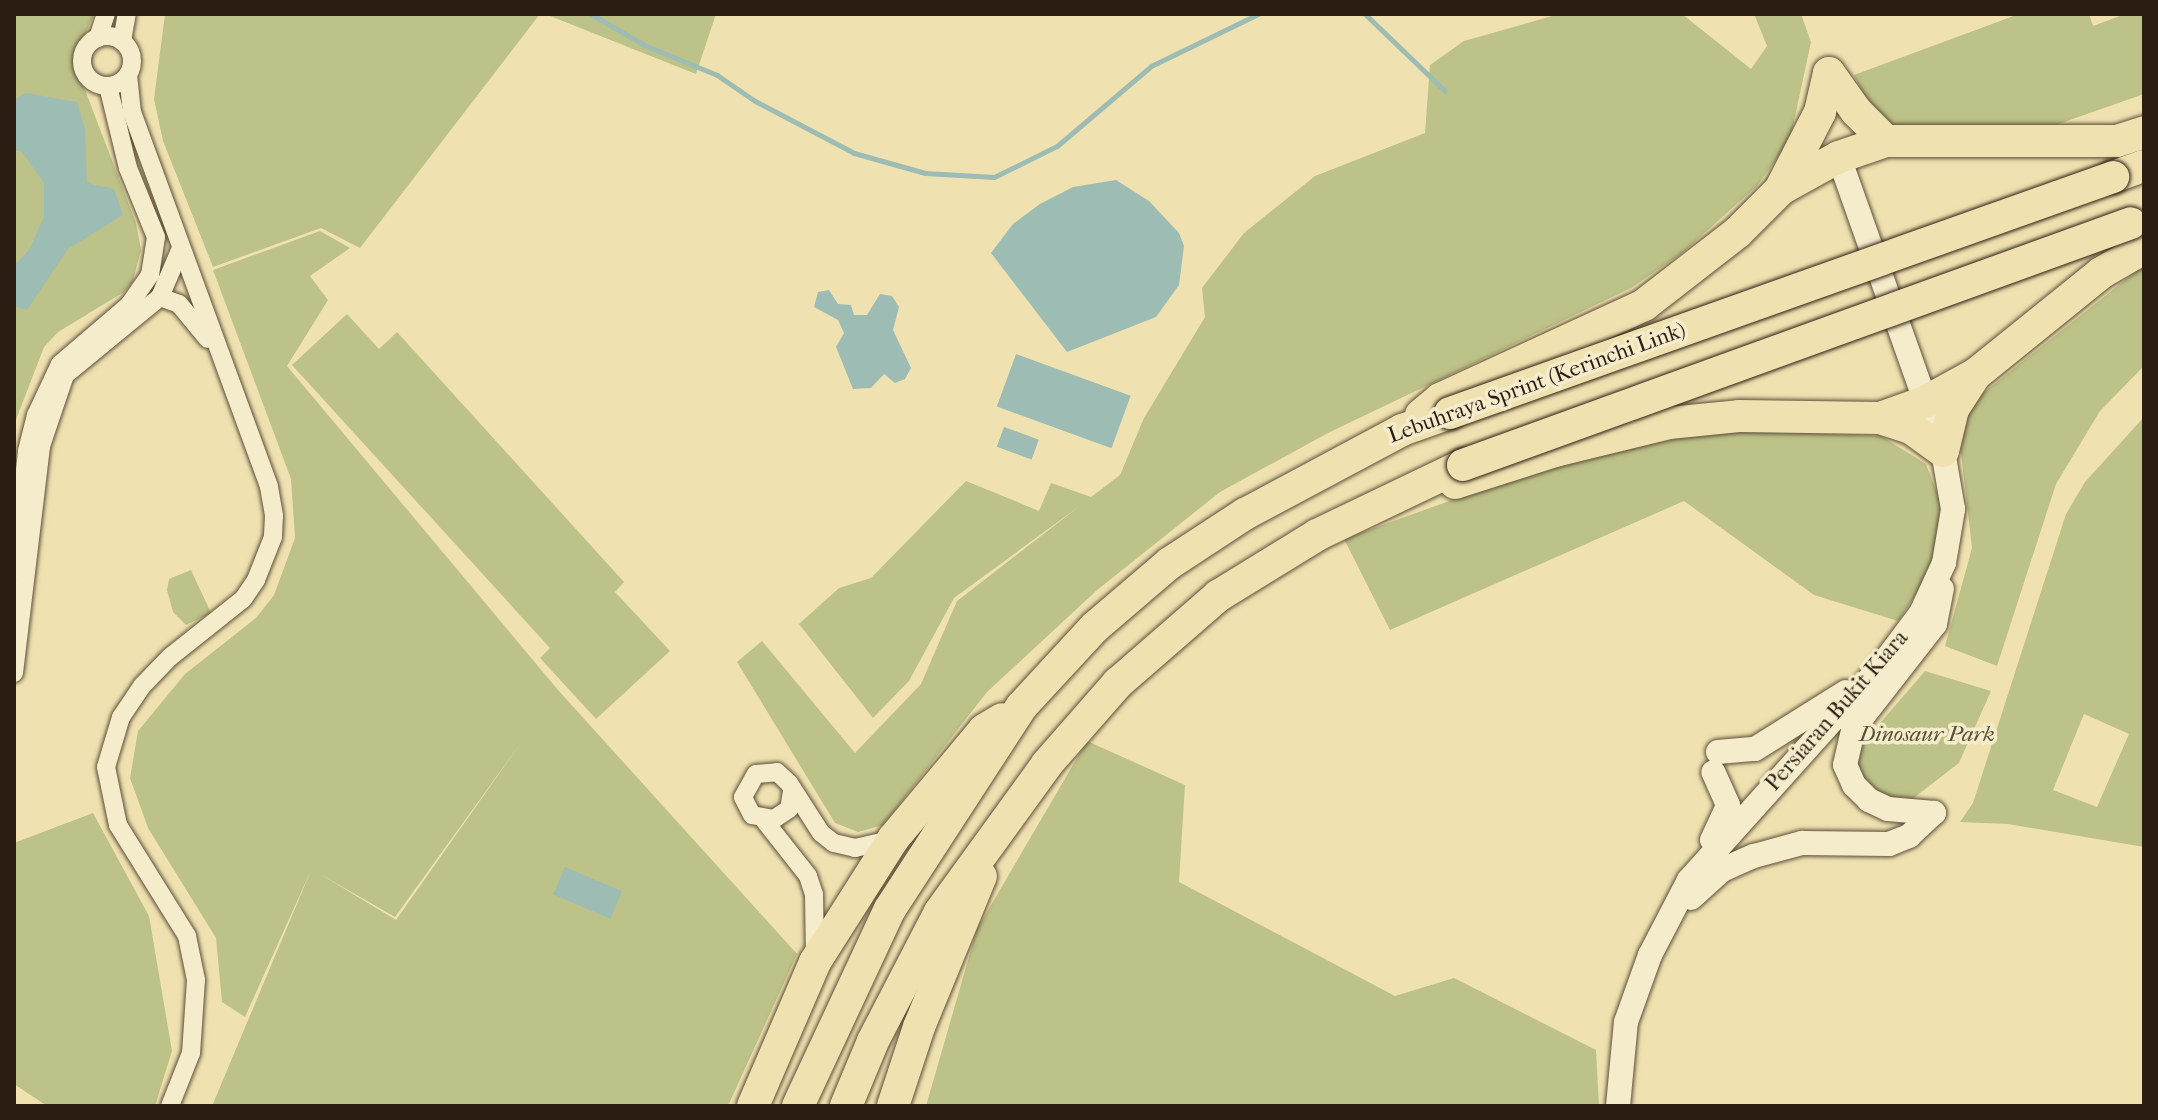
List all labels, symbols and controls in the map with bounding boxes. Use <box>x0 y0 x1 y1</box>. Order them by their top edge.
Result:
street label: Lebuhraya Sprint (Kerinchi Link) <box>1385 317 1689 449</box>
street label: Persiaran Bukit Kiara <box>1760 625 1914 797</box>
park label: Dinosaur Park <box>1859 722 1995 748</box>

